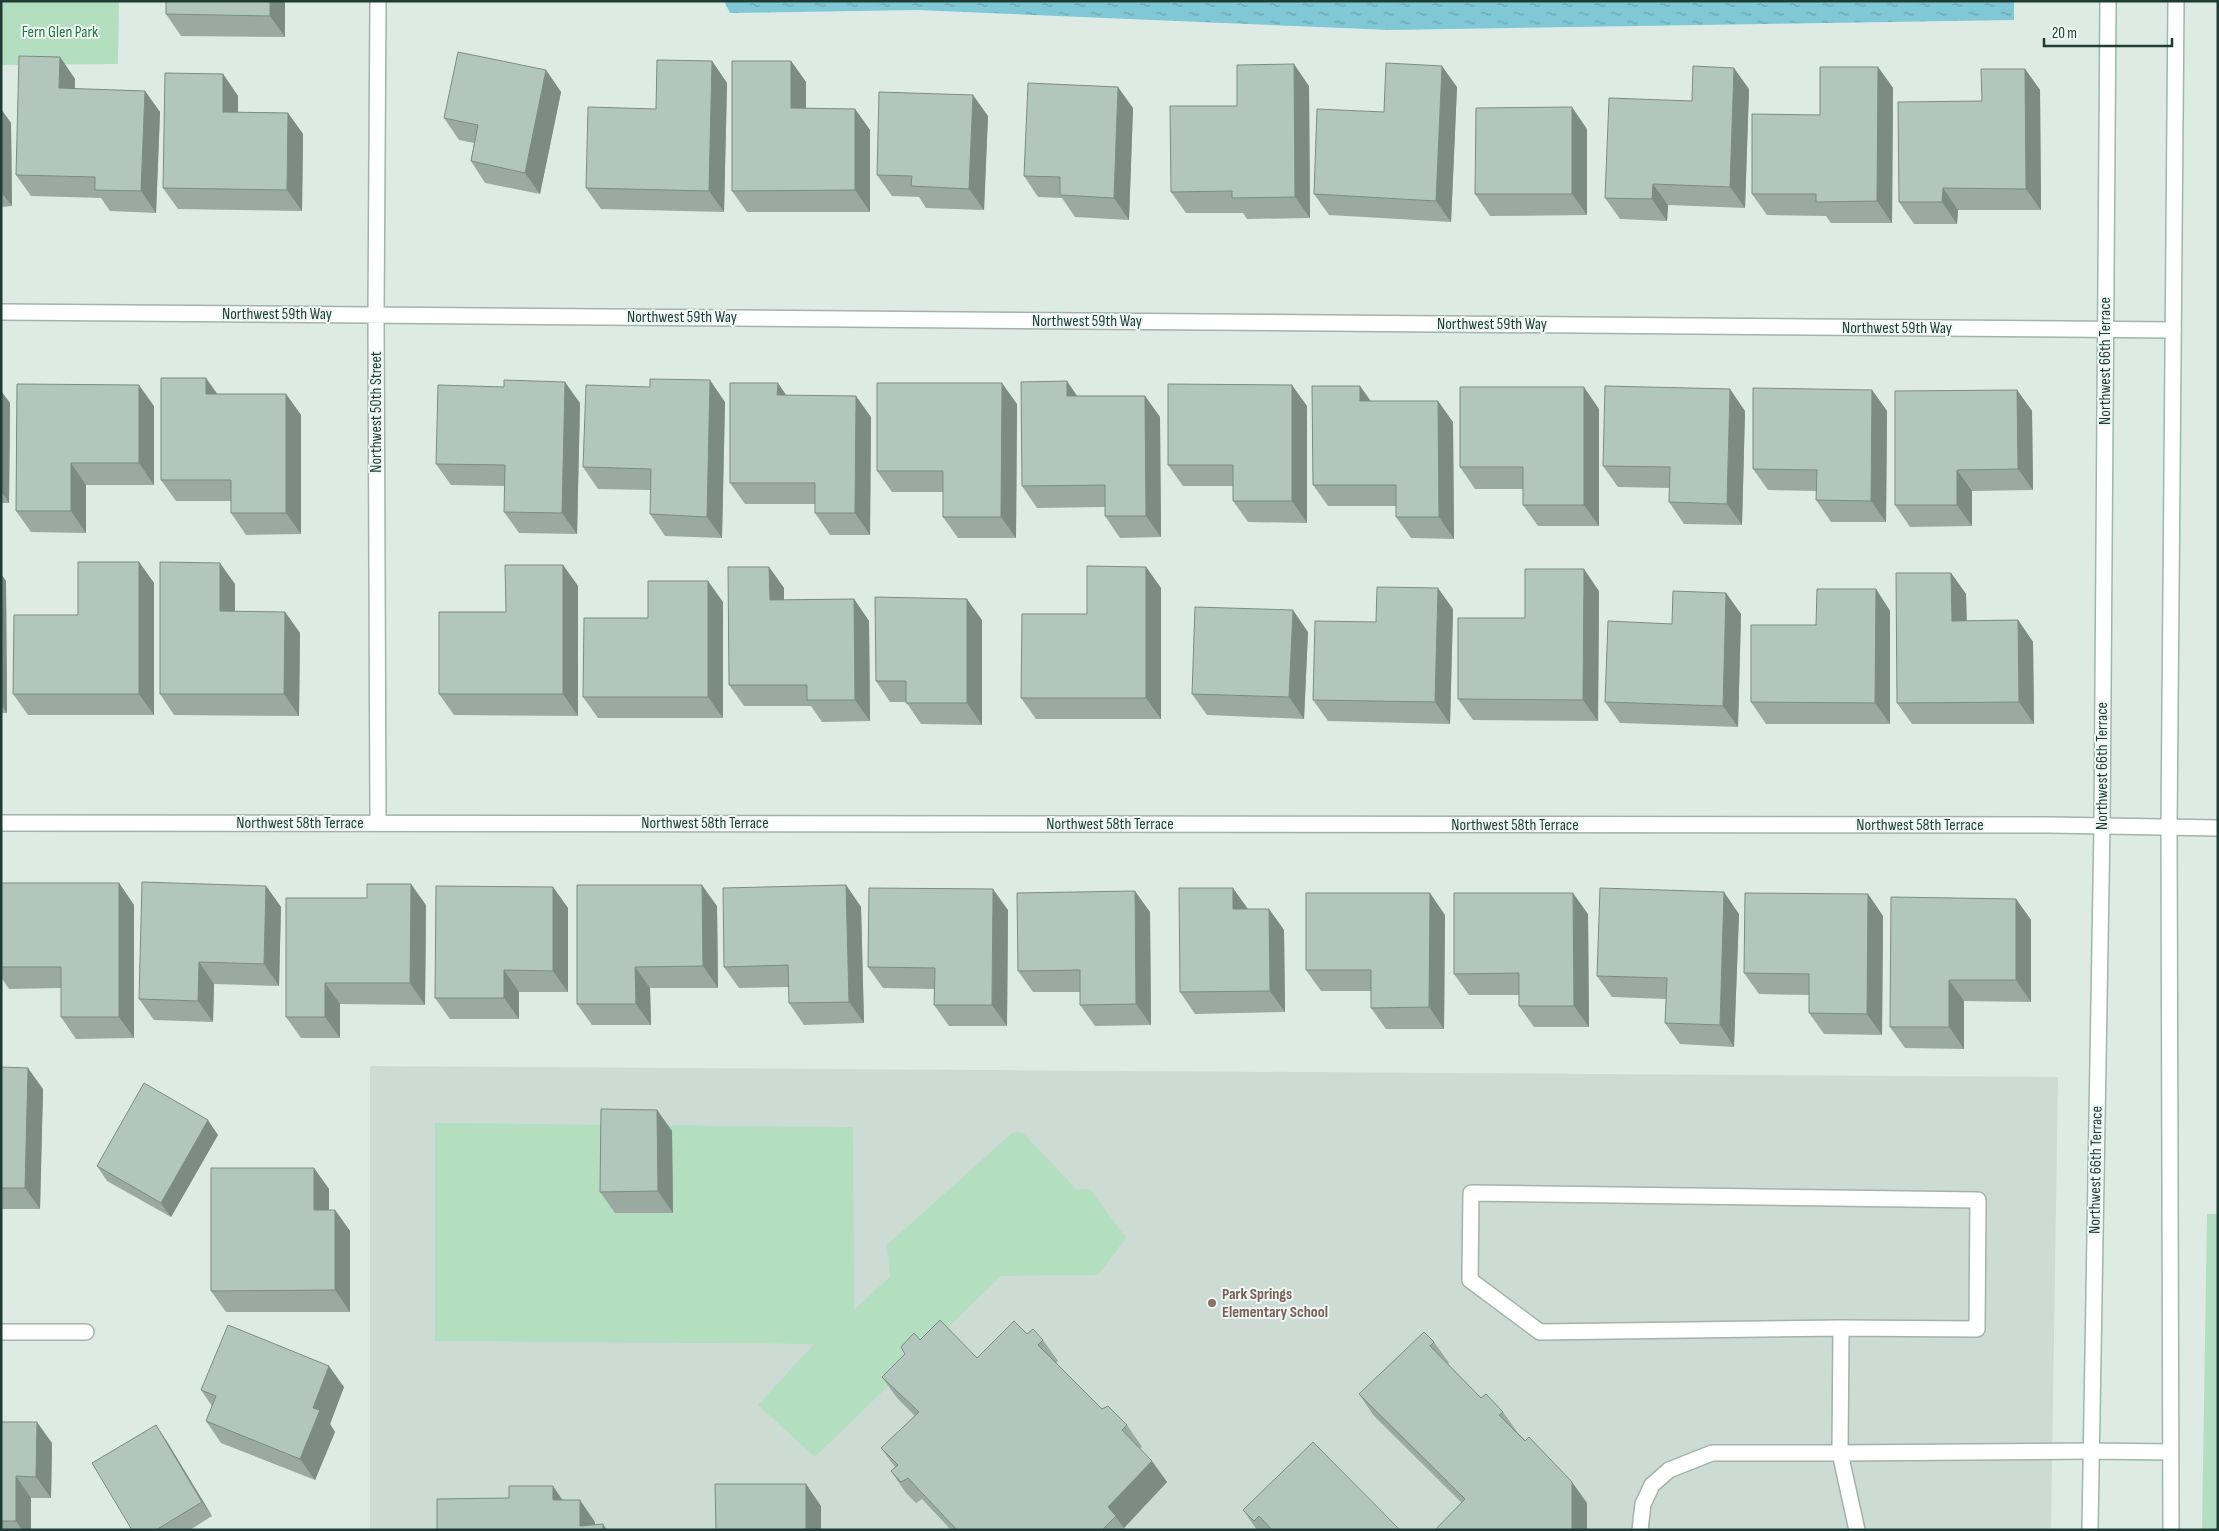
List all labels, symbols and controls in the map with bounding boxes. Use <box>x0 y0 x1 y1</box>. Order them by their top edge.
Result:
scale bar <box>2044 15 2172 47</box>
park label: Fern Glen Park <box>22 23 98 42</box>
text: 20 m <box>2052 24 2077 43</box>
street label: Northwest 66th Terrace <box>2096 297 2115 425</box>
street label: Northwest 59th Way <box>222 305 332 324</box>
street label: Northwest 59th Way <box>627 308 737 327</box>
street label: Northwest 59th Way <box>1032 312 1142 331</box>
street label: Northwest 59th Way <box>1437 315 1547 334</box>
street label: Northwest 59th Way <box>1842 319 1952 338</box>
street label: Northwest 50th Street <box>367 351 386 473</box>
street label: Northwest 66th Terrace <box>2093 702 2112 830</box>
street label: Northwest 58th Terrace <box>236 814 364 833</box>
street label: Northwest 58th Terrace <box>641 814 769 833</box>
street label: Northwest 58th Terrace <box>1046 815 1174 834</box>
street label: Northwest 58th Terrace <box>1451 816 1579 835</box>
street label: Northwest 58th Terrace <box>1856 816 1984 835</box>
street label: Northwest 66th Terrace <box>2085 1106 2107 1234</box>
place label: Park Springs Elementary School <box>1222 1285 1328 1322</box>
marker: Park Springs Elementary School <box>1206 1297 1218 1309</box>

